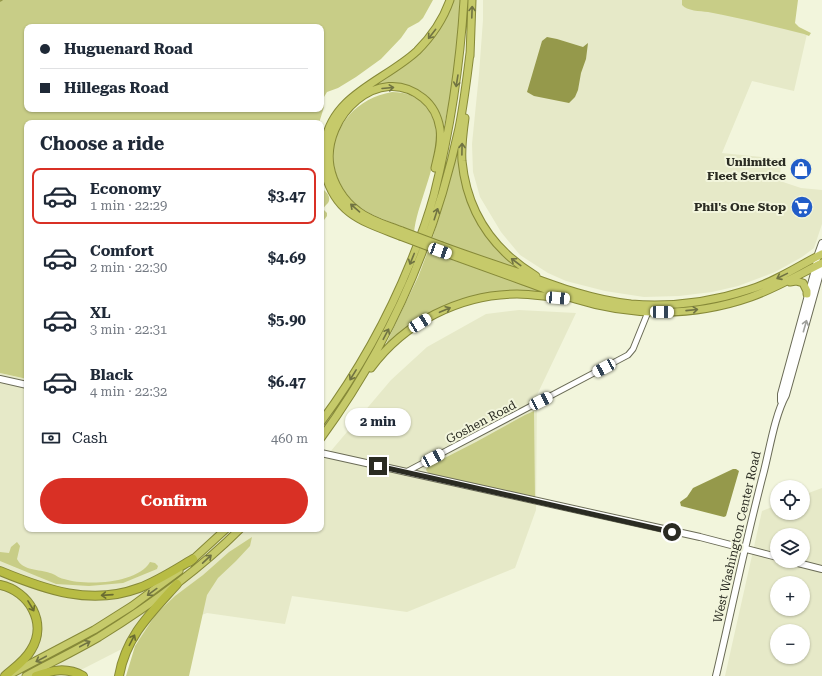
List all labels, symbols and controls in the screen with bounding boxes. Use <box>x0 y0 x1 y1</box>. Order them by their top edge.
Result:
one-way arrow <box>468 6 476 19</box>
one-way arrow <box>428 29 436 40</box>
text: Huguenard Road <box>64 40 193 58</box>
one-way arrow <box>453 74 461 87</box>
text: Hillegas Road <box>64 79 169 97</box>
one-way arrow <box>381 84 394 92</box>
text: Choose a ride <box>40 133 164 154</box>
one-way arrow <box>459 143 466 156</box>
place label: Unlimited Fleet Service <box>707 155 786 183</box>
shop icon: Unlimited Fleet Service <box>788 156 814 182</box>
icon: car <box>42 178 78 214</box>
text: Economy <box>90 180 161 198</box>
text: $3.47 <box>268 187 306 205</box>
supermarket icon: Phil's One Stop <box>789 194 815 220</box>
text: 1 min · 22:29 <box>90 198 167 213</box>
place label: Phil's One Stop <box>694 200 786 214</box>
one-way arrow <box>349 204 360 213</box>
one-way arrow <box>433 208 440 221</box>
icon: car <box>42 240 78 276</box>
car <box>427 241 453 261</box>
text: Comfort <box>90 242 154 260</box>
text: $4.69 <box>268 249 306 267</box>
one-way arrow <box>407 252 415 264</box>
one-way arrow <box>511 257 522 266</box>
text: 2 min · 22:30 <box>90 260 167 275</box>
one-way arrow <box>777 272 789 280</box>
car <box>546 291 570 305</box>
icon: car <box>42 302 78 338</box>
text: XL <box>90 304 111 322</box>
one-way arrow <box>438 306 450 313</box>
car <box>650 306 674 318</box>
one-way arrow <box>685 307 698 314</box>
text: $5.90 <box>268 311 306 329</box>
car <box>407 312 433 334</box>
one-way arrow <box>802 320 809 333</box>
text: 3 min · 22:31 <box>90 322 167 337</box>
one-way arrow <box>382 328 390 340</box>
car <box>591 357 617 379</box>
icon: car <box>42 364 78 400</box>
text: Black <box>90 366 133 384</box>
one-way arrow <box>349 369 357 381</box>
text: $6.47 <box>268 373 306 391</box>
text: 4 min · 22:32 <box>90 384 167 399</box>
car <box>528 390 554 412</box>
street label: Goshen Road <box>444 398 519 446</box>
callout: 2 min <box>345 408 411 436</box>
text: 2 min <box>360 414 396 429</box>
icon: cash <box>40 427 62 449</box>
text: Cash <box>72 429 108 447</box>
text: 460 m <box>271 431 308 446</box>
car <box>420 447 446 469</box>
street label: West Washington Center Road <box>710 450 764 624</box>
route end <box>369 457 387 475</box>
button: Confirm <box>40 478 308 524</box>
map controls <box>770 480 810 664</box>
button: locate <box>770 480 810 520</box>
route start <box>663 523 681 541</box>
button: layers <box>770 528 810 568</box>
one-way arrow <box>201 555 211 564</box>
button: + <box>770 576 810 616</box>
one-way arrow <box>146 588 157 596</box>
one-way arrow <box>100 592 113 599</box>
one-way arrow <box>27 600 35 612</box>
button: − <box>770 624 810 664</box>
one-way arrow <box>129 634 136 646</box>
one-way arrow <box>79 640 91 647</box>
one-way arrow <box>35 656 47 664</box>

